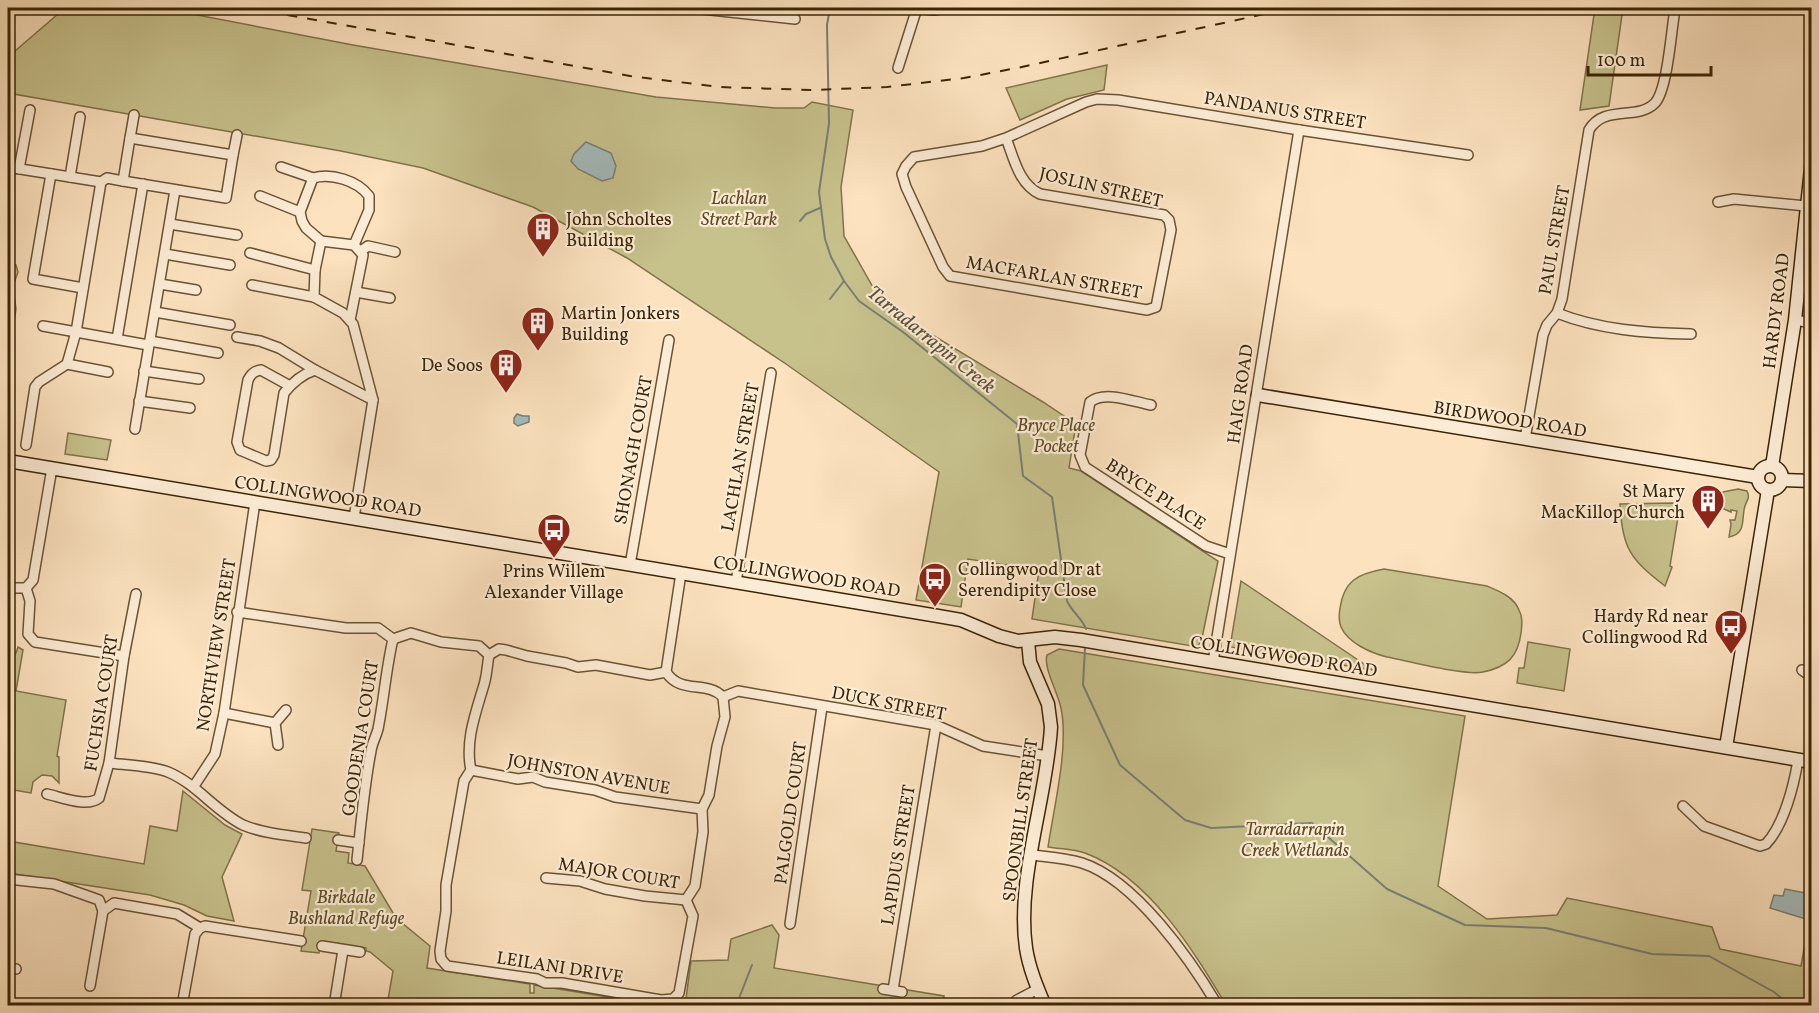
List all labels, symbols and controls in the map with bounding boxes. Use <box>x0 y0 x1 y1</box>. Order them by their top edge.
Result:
scale bar <box>1588 39 1711 77</box>
text: 100 m <box>1597 49 1646 74</box>
street label: PANDANUS STREET <box>1202 86 1368 137</box>
street label: JOSLIN STREET <box>1037 162 1165 215</box>
street label: PAUL STREET <box>1534 183 1577 297</box>
park label: Lachlan Street Park <box>701 187 777 233</box>
place label: John Scholtes Building <box>566 208 672 254</box>
building icon: John Scholtes Building <box>525 211 561 258</box>
street label: MACFARLAN STREET <box>964 251 1144 306</box>
street label: HARDY ROAD <box>1758 252 1797 371</box>
water label: Tarradarrapin Creek <box>861 280 1001 401</box>
place label: Martin Jonkers Building <box>561 302 680 348</box>
building icon: Martin Jonkers Building <box>520 305 556 352</box>
street label: HAIG ROAD <box>1222 343 1261 446</box>
building icon: De Soos <box>488 347 524 394</box>
place label: De Soos <box>421 354 483 379</box>
street label: SHONAGH COURT <box>609 374 660 527</box>
street label: LACHLAN STREET <box>716 380 767 534</box>
street label: BIRDWOOD ROAD <box>1431 396 1588 445</box>
park label: Bryce Place Pocket <box>1017 414 1096 460</box>
street label: BRYCE PLACE <box>1100 454 1210 537</box>
street label: COLLINGWOOD ROAD <box>233 470 423 525</box>
place label: St Mary MacKillop Church <box>1541 480 1685 526</box>
building icon: St Mary MacKillop Church <box>1690 483 1726 530</box>
bus stop icon: Prins Willem Alexander Village <box>536 512 572 559</box>
street label: COLLINGWOOD ROAD <box>712 550 902 605</box>
street label: NORTHVIEW STREET <box>191 557 244 733</box>
place label: Collingwood Dr at Serendipity Close <box>958 558 1101 604</box>
place label: Prins Willem Alexander Village <box>484 560 624 606</box>
bus stop icon: Collingwood Dr at Serendipity Close <box>917 561 953 608</box>
place label: Hardy Rd near Collingwood Rd <box>1582 605 1708 651</box>
bus stop icon: Hardy Rd near Collingwood Rd <box>1713 608 1749 655</box>
street label: COLLINGWOOD ROAD <box>1189 630 1379 685</box>
street label: FUCHSIA COURT <box>79 632 126 774</box>
street label: GOODENIA COURT <box>337 658 386 818</box>
street label: DUCK STREET <box>829 681 949 728</box>
street label: SPOONBILL STREET <box>998 736 1045 904</box>
street label: PALGOLD COURT <box>769 740 814 886</box>
street label: JOHNSTON AVENUE <box>505 749 672 802</box>
street label: LAPIDUS STREET <box>876 783 923 927</box>
park label: Tarradarrapin Creek Wetlands <box>1241 818 1350 864</box>
street label: MAJOR COURT <box>556 853 682 896</box>
park label: Birkdale Bushland Refuge <box>288 886 405 932</box>
street label: LEILANI DRIVE <box>494 946 625 991</box>

